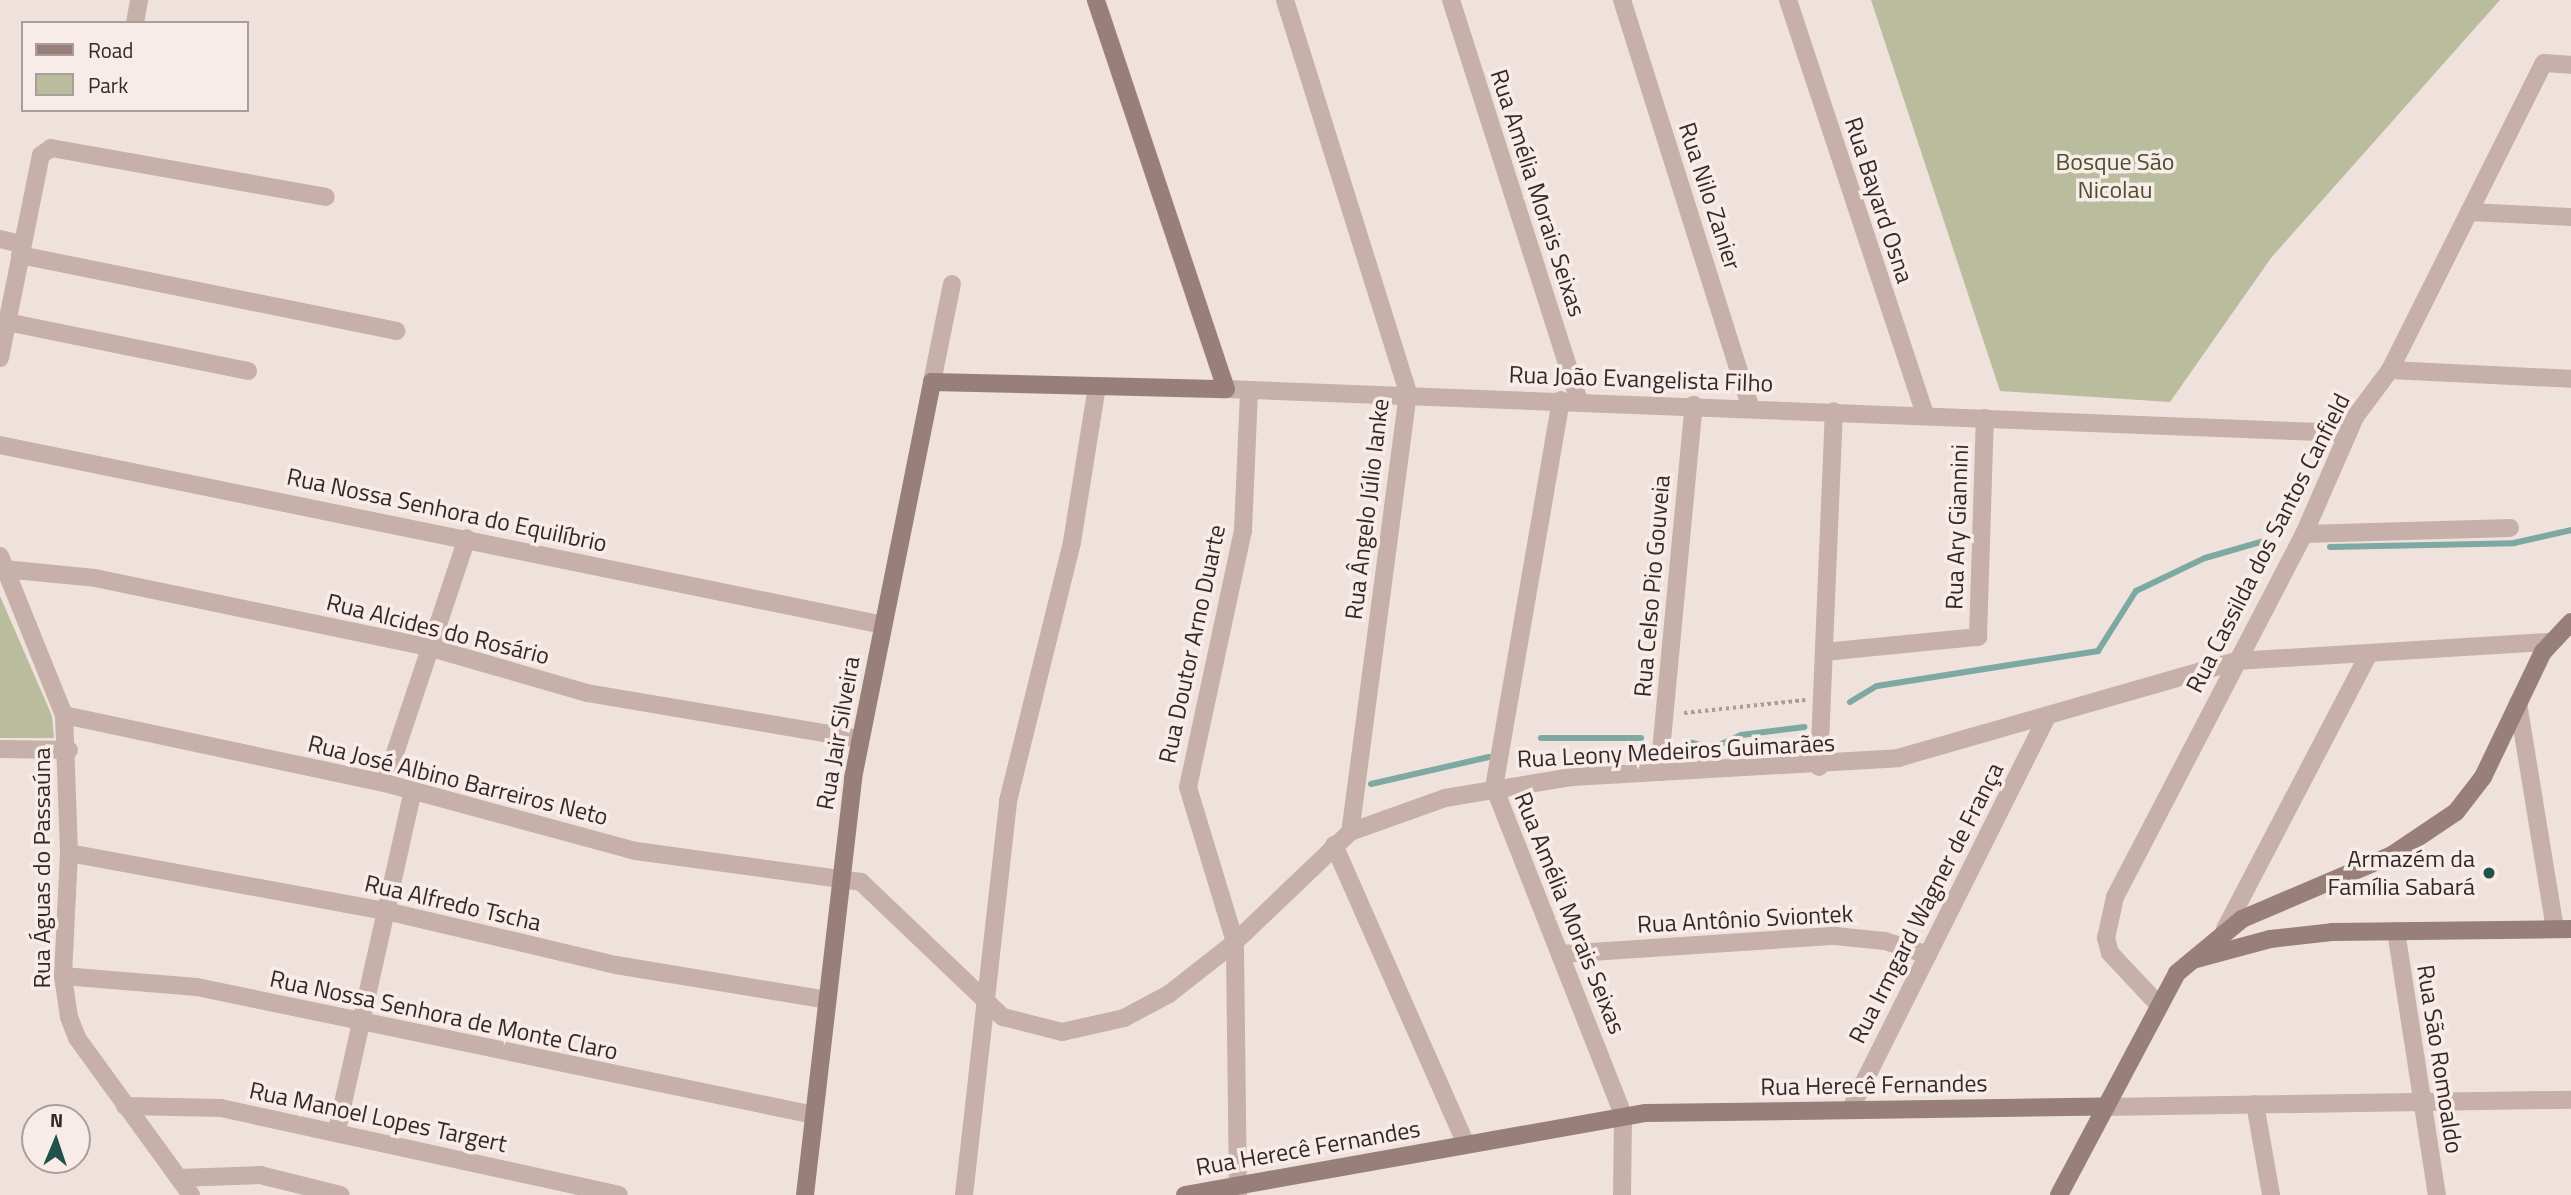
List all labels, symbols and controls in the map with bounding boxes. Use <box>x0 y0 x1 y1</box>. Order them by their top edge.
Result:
legend <box>21 21 248 112</box>
text: Road <box>88 34 133 66</box>
street label: Rua Amélia Morais Seixas <box>1484 66 1592 320</box>
text: Park <box>88 69 128 101</box>
street label: Rua Bayard Osna <box>1839 113 1919 287</box>
street label: Rua Nilo Zanier <box>1673 119 1747 273</box>
park label: Bosque São Nicolau <box>2055 148 2175 204</box>
street label: Rua João Evangelista Filho <box>1508 360 1774 398</box>
street label: Rua Cassilda dos Santos Canfield <box>2180 389 2356 697</box>
street label: Rua Ângelo Júlio Ianke <box>1339 397 1395 621</box>
street label: Rua Ary Giannini <box>1940 444 1974 610</box>
street label: Rua Nossa Senhora do Equilíbrio <box>284 462 610 558</box>
street label: Rua Celso Pio Gouveia <box>1628 474 1676 698</box>
street label: Rua Doutor Arno Duarte <box>1153 522 1231 766</box>
street label: Rua Alcides do Rosário <box>323 587 553 671</box>
street label: Rua Jair Silveira <box>810 654 866 812</box>
street label: Rua Leony Medeiros Guimarães <box>1516 728 1836 774</box>
street label: Rua José Albino Barreiros Neto <box>305 729 611 831</box>
street label: Rua Águas do Passaúna <box>28 747 56 989</box>
street label: Rua Irmgard Wagner de França <box>1843 758 2009 1048</box>
street label: Rua Amélia Morais Seixas <box>1508 788 1632 1038</box>
place label: Armazém da Família Sabará <box>2328 845 2475 901</box>
marker: Armazém da Família Sabará <box>2481 865 2497 881</box>
street label: Rua Alfredo Tscha <box>362 869 544 937</box>
street label: Rua Antônio Sviontek <box>1636 899 1854 939</box>
street label: Rua São Romoaldo <box>2411 963 2469 1155</box>
street label: Rua Nossa Senhora de Monte Claro <box>267 964 621 1066</box>
street label: Rua Herecê Fernandes <box>1760 1069 1988 1101</box>
street label: Rua Manoel Lopes Targert <box>247 1076 509 1158</box>
north arrow <box>21 1104 91 1174</box>
text: N <box>50 1105 64 1134</box>
street label: Rua Herecê Fernandes <box>1194 1114 1422 1182</box>

